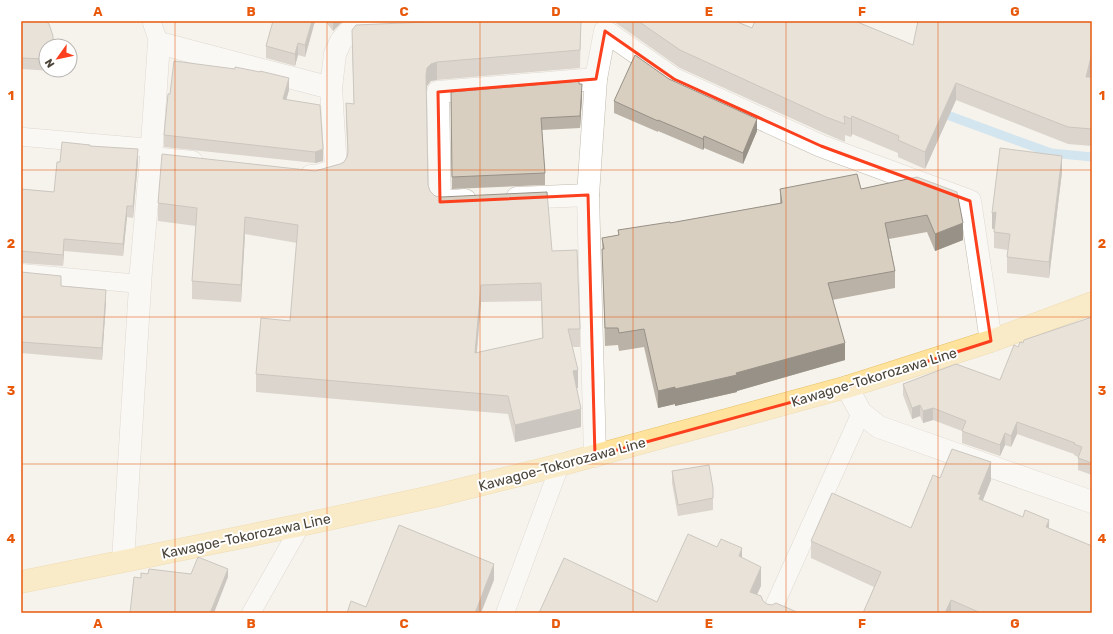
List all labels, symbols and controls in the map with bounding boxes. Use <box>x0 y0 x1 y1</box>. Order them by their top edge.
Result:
text: A <box>93 4 103 19</box>
text: B <box>246 4 256 19</box>
text: C <box>399 4 409 19</box>
text: D <box>551 4 561 19</box>
text: E <box>705 4 713 19</box>
text: F <box>858 4 866 19</box>
text: G <box>1010 4 1020 19</box>
north arrow <box>38 38 78 78</box>
text: N <box>42 56 58 70</box>
text: 1 <box>8 88 14 103</box>
text: 1 <box>1099 88 1105 103</box>
text: 2 <box>7 236 15 251</box>
text: 2 <box>1098 236 1106 251</box>
street label: Kawagoe-Tokorozawa Line <box>789 344 959 411</box>
text: 3 <box>7 383 16 398</box>
text: 3 <box>1098 383 1107 398</box>
street label: Kawagoe-Tokorozawa Line <box>477 434 648 495</box>
street label: Kawagoe-Tokorozawa Line <box>160 510 332 563</box>
text: 4 <box>7 531 16 546</box>
text: 4 <box>1098 531 1107 546</box>
text: A <box>93 616 103 631</box>
text: B <box>246 616 256 631</box>
text: C <box>399 616 409 631</box>
text: D <box>551 616 561 631</box>
text: E <box>705 616 713 631</box>
text: F <box>858 616 866 631</box>
text: G <box>1010 616 1020 631</box>

